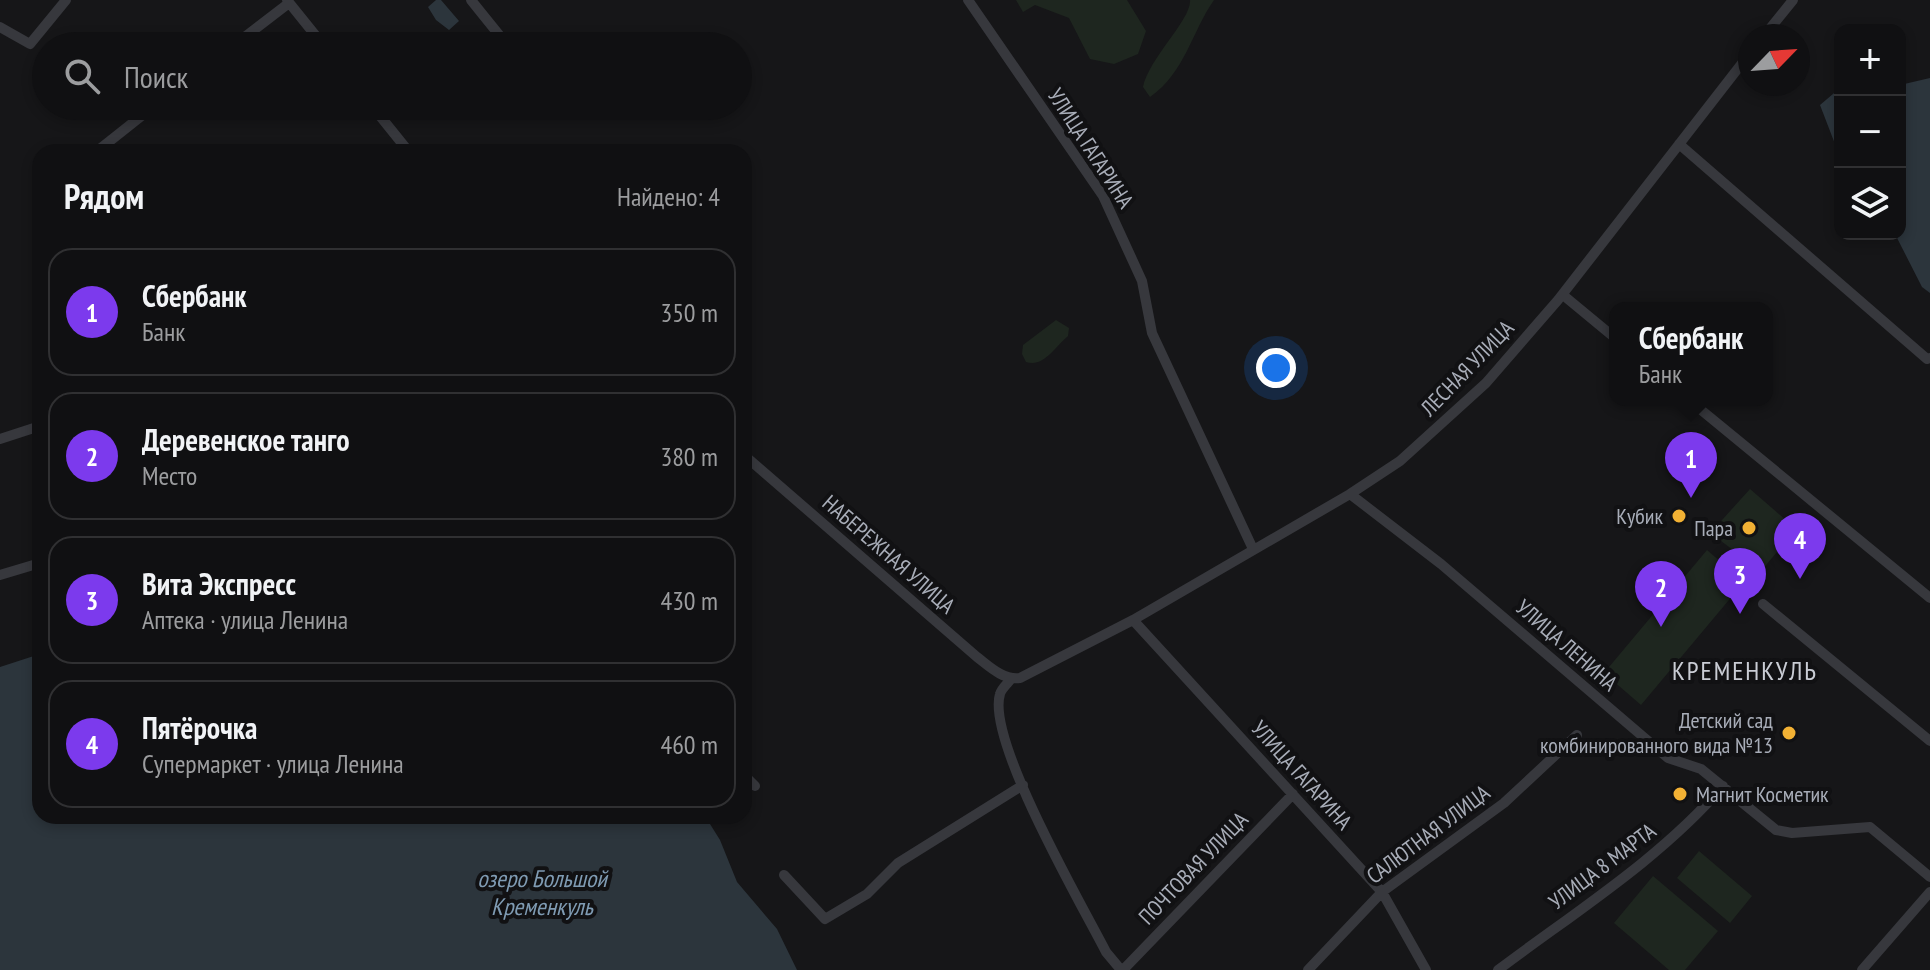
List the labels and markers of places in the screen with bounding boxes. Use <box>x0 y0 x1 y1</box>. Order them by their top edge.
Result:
pin: 1 <box>1665 432 1717 498</box>
place label: Кубик <box>1616 502 1663 530</box>
marker: Кубик <box>1670 507 1688 525</box>
pin: 4 <box>1774 513 1826 579</box>
place label: Пара <box>1694 514 1733 542</box>
marker: Пара <box>1740 519 1758 537</box>
pin: 3 <box>1714 548 1766 614</box>
pin: 2 <box>1635 561 1687 627</box>
place label: Детский сад комбинированного вида №13 <box>1540 706 1773 759</box>
marker: Детский сад комбинированного вида №13 <box>1780 724 1798 742</box>
place label: Магнит Косметик <box>1696 780 1829 808</box>
marker: Магнит Косметик <box>1671 785 1689 803</box>

